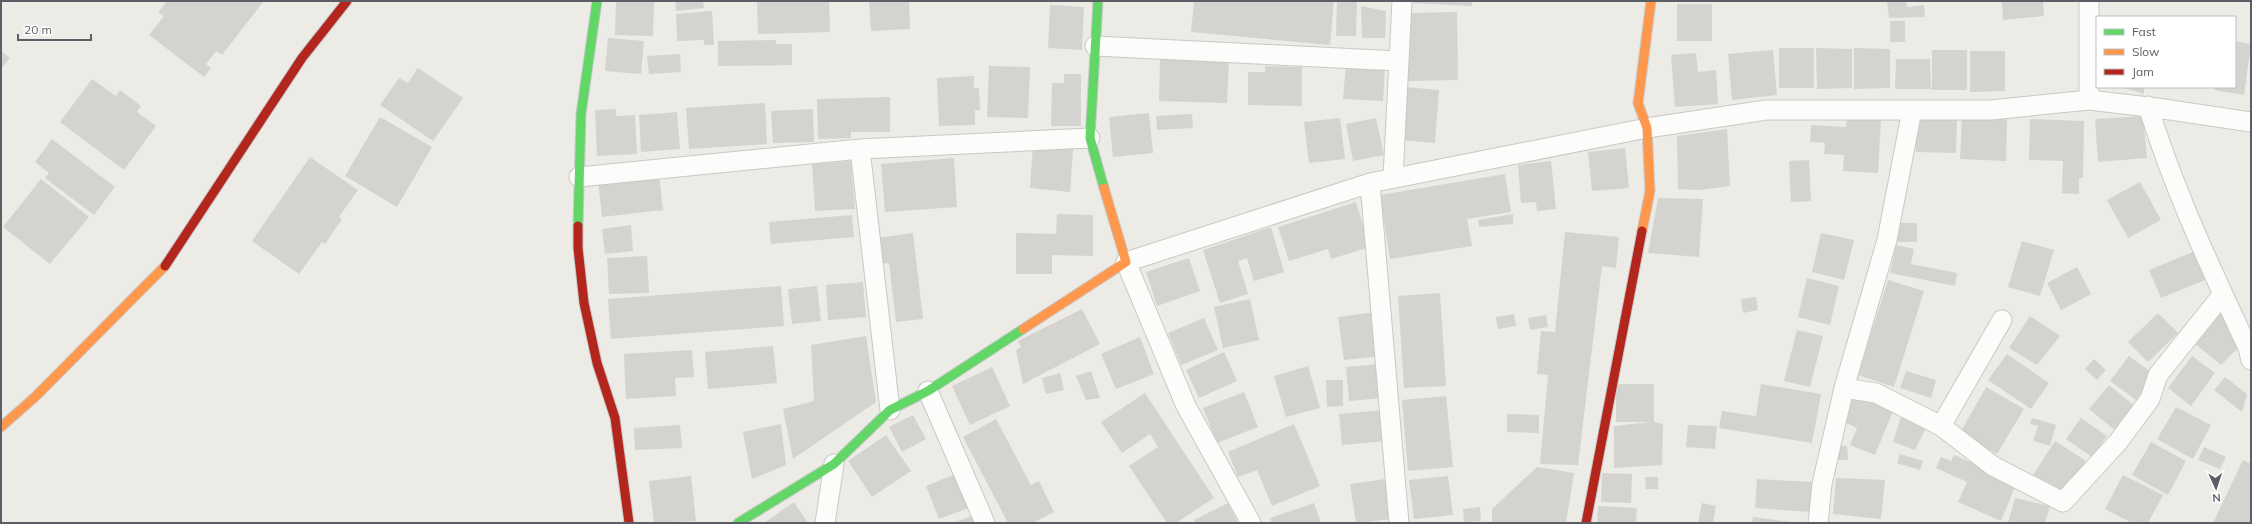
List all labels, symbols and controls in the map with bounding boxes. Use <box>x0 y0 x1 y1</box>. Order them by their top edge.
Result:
scale bar <box>18 16 91 42</box>
legend <box>2096 16 2236 88</box>
text: 20 m <box>24 22 52 37</box>
text: Fast <box>2132 24 2156 39</box>
text: Slow <box>2132 44 2160 59</box>
text: Jam <box>2132 64 2154 79</box>
north arrow <box>2196 468 2236 508</box>
text: N <box>2212 491 2221 505</box>

